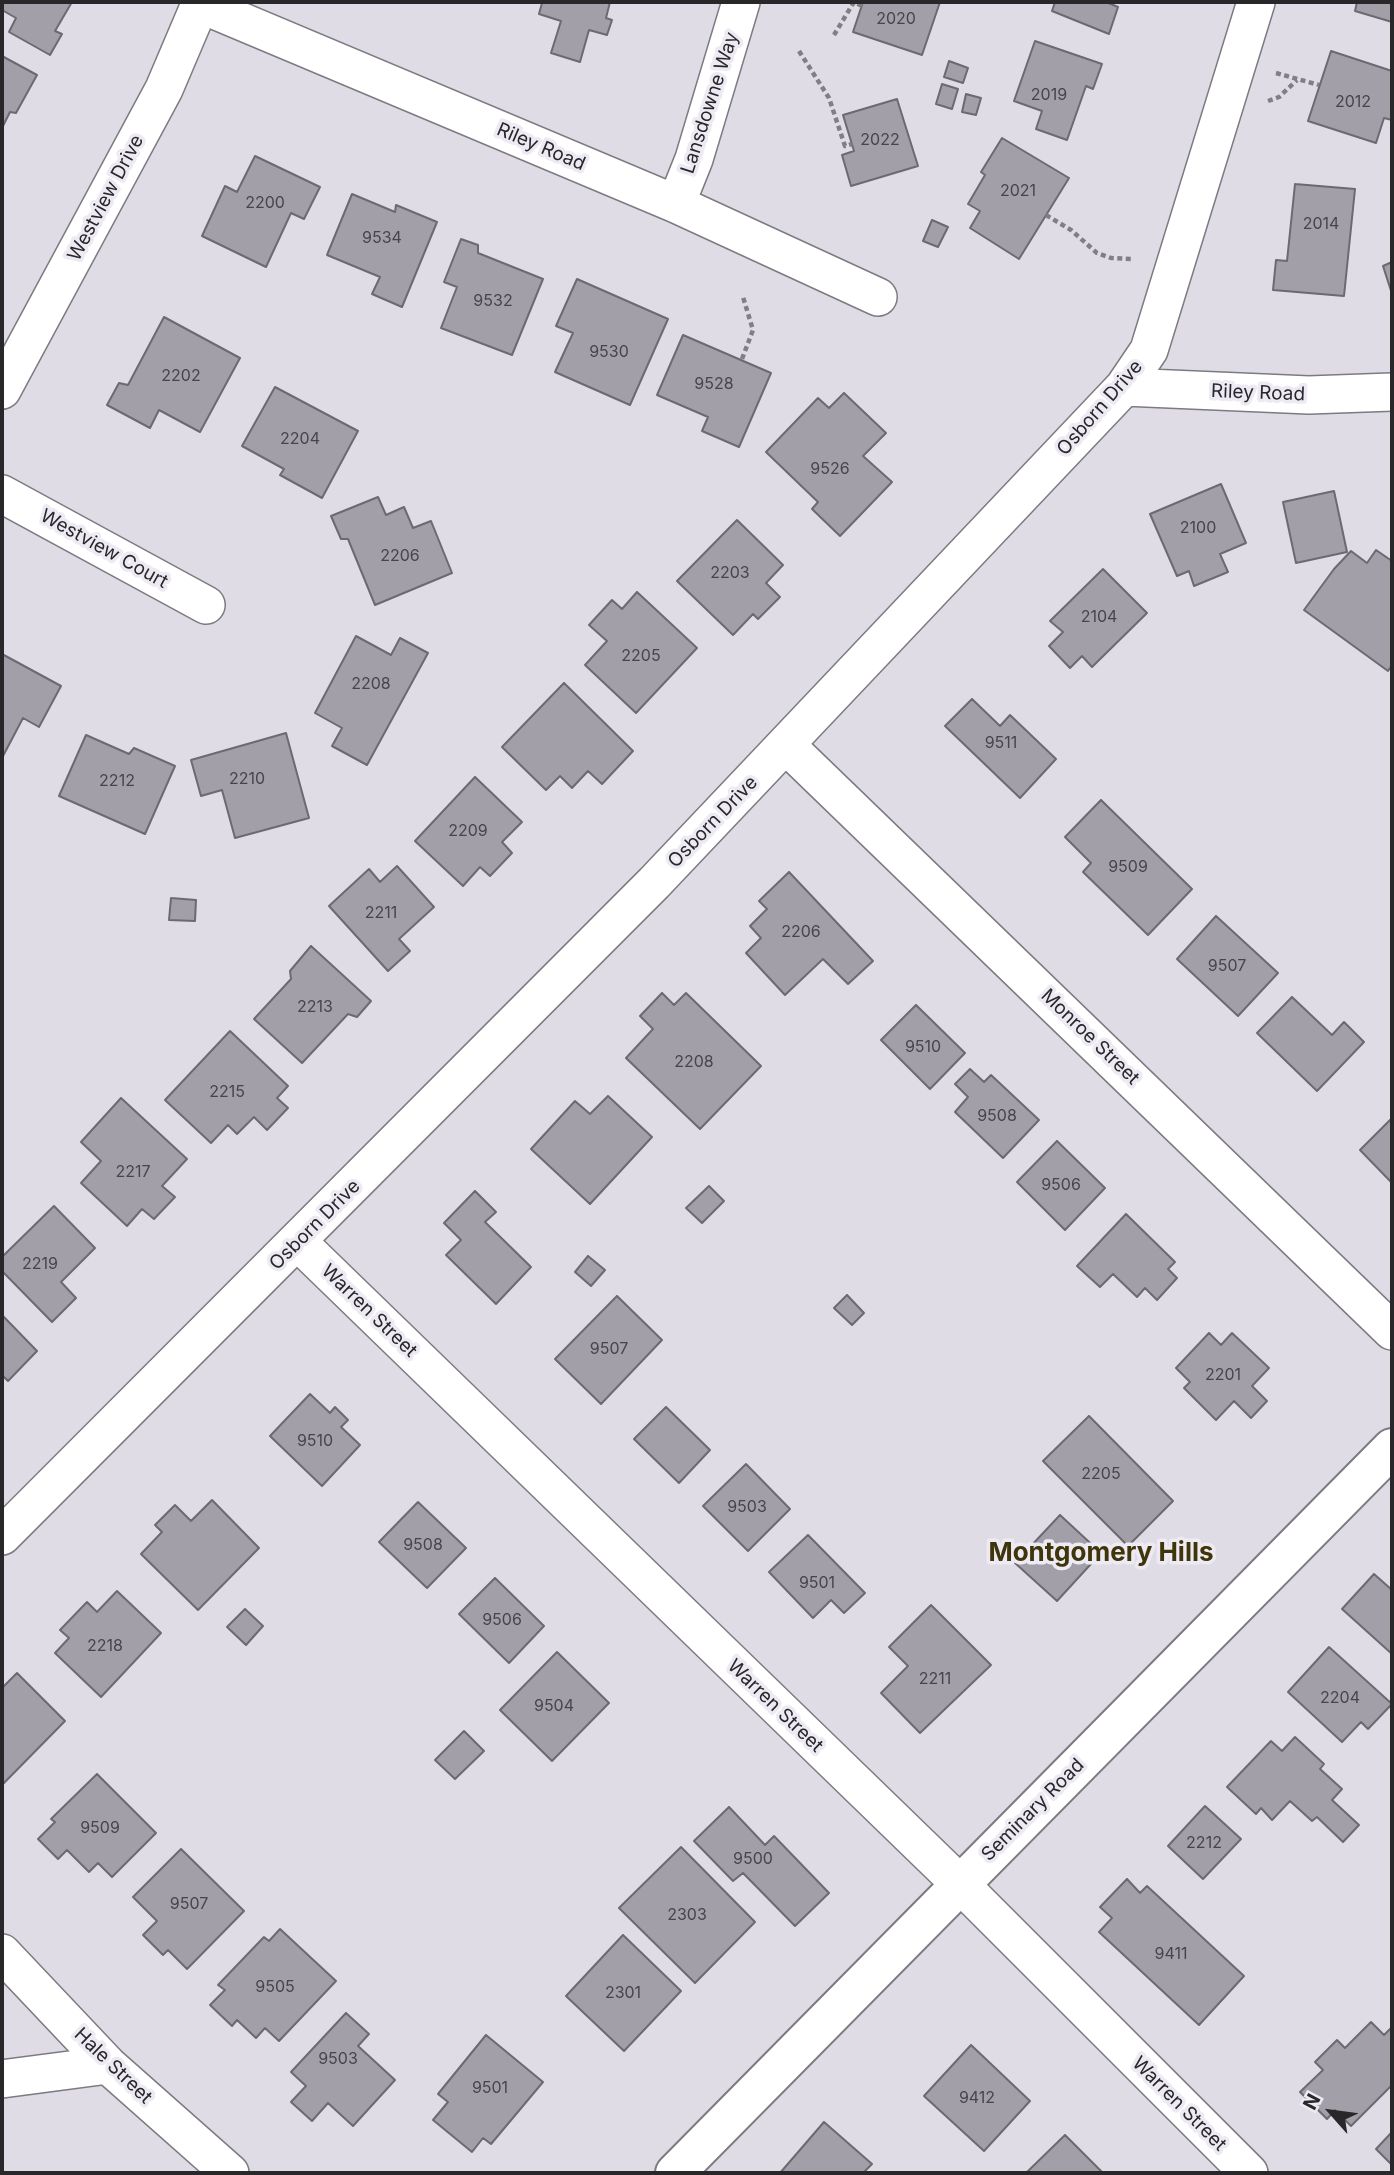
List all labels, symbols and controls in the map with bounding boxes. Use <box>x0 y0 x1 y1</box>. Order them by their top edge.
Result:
house number: 2020 <box>876 9 916 29</box>
street label: Lansdowne Way <box>676 29 744 177</box>
house number: 2019 <box>1031 85 1067 105</box>
house number: 2012 <box>1335 92 1371 112</box>
street label: Riley Road <box>493 118 589 176</box>
house number: 2022 <box>860 130 900 150</box>
street label: Westview Drive <box>63 131 149 265</box>
house number: 2021 <box>1000 181 1036 201</box>
house number: 2200 <box>245 193 285 213</box>
house number: 2014 <box>1303 214 1339 234</box>
house number: 9534 <box>362 228 402 248</box>
house number: 9532 <box>473 291 513 311</box>
house number: 9530 <box>589 342 629 362</box>
street label: Osborn Drive <box>1052 356 1148 460</box>
house number: 2202 <box>161 366 201 386</box>
house number: 9528 <box>694 374 734 394</box>
street label: Riley Road <box>1211 380 1305 406</box>
house number: 2204 <box>280 429 320 449</box>
house number: 9526 <box>810 459 850 479</box>
street label: Westview Court <box>36 504 172 594</box>
house number: 2100 <box>1180 518 1216 538</box>
house number: 2206 <box>380 546 420 566</box>
house number: 2203 <box>710 563 750 583</box>
house number: 2104 <box>1081 607 1117 627</box>
house number: 2205 <box>621 646 661 666</box>
house number: 2208 <box>351 674 391 694</box>
house number: 9511 <box>985 733 1017 753</box>
house number: 2210 <box>229 769 265 789</box>
house number: 2212 <box>99 771 135 791</box>
street label: Osborn Drive <box>664 771 762 873</box>
house number: 2209 <box>448 821 488 841</box>
house number: 9509 <box>1108 857 1148 877</box>
house number: 2211 <box>365 903 397 923</box>
house number: 2206 <box>781 922 821 942</box>
house number: 9507 <box>1208 956 1246 976</box>
street label: Monroe Street <box>1036 984 1144 1090</box>
house number: 2213 <box>297 997 333 1017</box>
house number: 9510 <box>905 1037 941 1057</box>
house number: 2208 <box>674 1052 714 1072</box>
house number: 2215 <box>209 1082 245 1102</box>
house number: 9508 <box>977 1106 1017 1126</box>
house number: 2217 <box>115 1162 151 1182</box>
street label: Osborn Drive <box>265 1175 365 1275</box>
house number: 9506 <box>1041 1175 1081 1195</box>
house number: 2219 <box>22 1254 58 1274</box>
street label: Warren Street <box>316 1260 422 1362</box>
house number: 9507 <box>590 1339 628 1359</box>
house number: 2201 <box>1205 1365 1241 1385</box>
house number: 9510 <box>297 1431 333 1451</box>
house number: 2205 <box>1081 1464 1121 1484</box>
house number: 9503 <box>727 1497 767 1517</box>
house number: 9508 <box>403 1535 443 1555</box>
district label: Montgomery Hills <box>988 1537 1214 1569</box>
house number: 9501 <box>799 1573 835 1593</box>
house number: 9506 <box>482 1610 522 1630</box>
house number: 2218 <box>87 1636 123 1656</box>
street label: Warren Street <box>722 1655 828 1757</box>
house number: 2211 <box>919 1669 951 1689</box>
house number: 2204 <box>1320 1688 1360 1708</box>
house number: 9504 <box>534 1696 574 1716</box>
street label: Seminary Road <box>977 1754 1089 1866</box>
house number: 9509 <box>80 1818 120 1838</box>
house number: 2212 <box>1186 1833 1222 1853</box>
house number: 9500 <box>733 1849 773 1869</box>
house number: 9507 <box>170 1894 208 1914</box>
house number: 2303 <box>667 1905 707 1925</box>
house number: 9411 <box>1155 1944 1187 1964</box>
house number: 9505 <box>255 1977 295 1997</box>
house number: 2301 <box>605 1983 641 2003</box>
street label: Hale Street <box>69 2023 157 2109</box>
house number: 9503 <box>318 2049 358 2069</box>
street label: Warren Street <box>1127 2052 1231 2156</box>
north arrow <box>1296 2077 1366 2147</box>
house number: 9501 <box>472 2078 508 2098</box>
house number: 9412 <box>959 2088 995 2108</box>
text: N <box>1298 2090 1326 2114</box>

